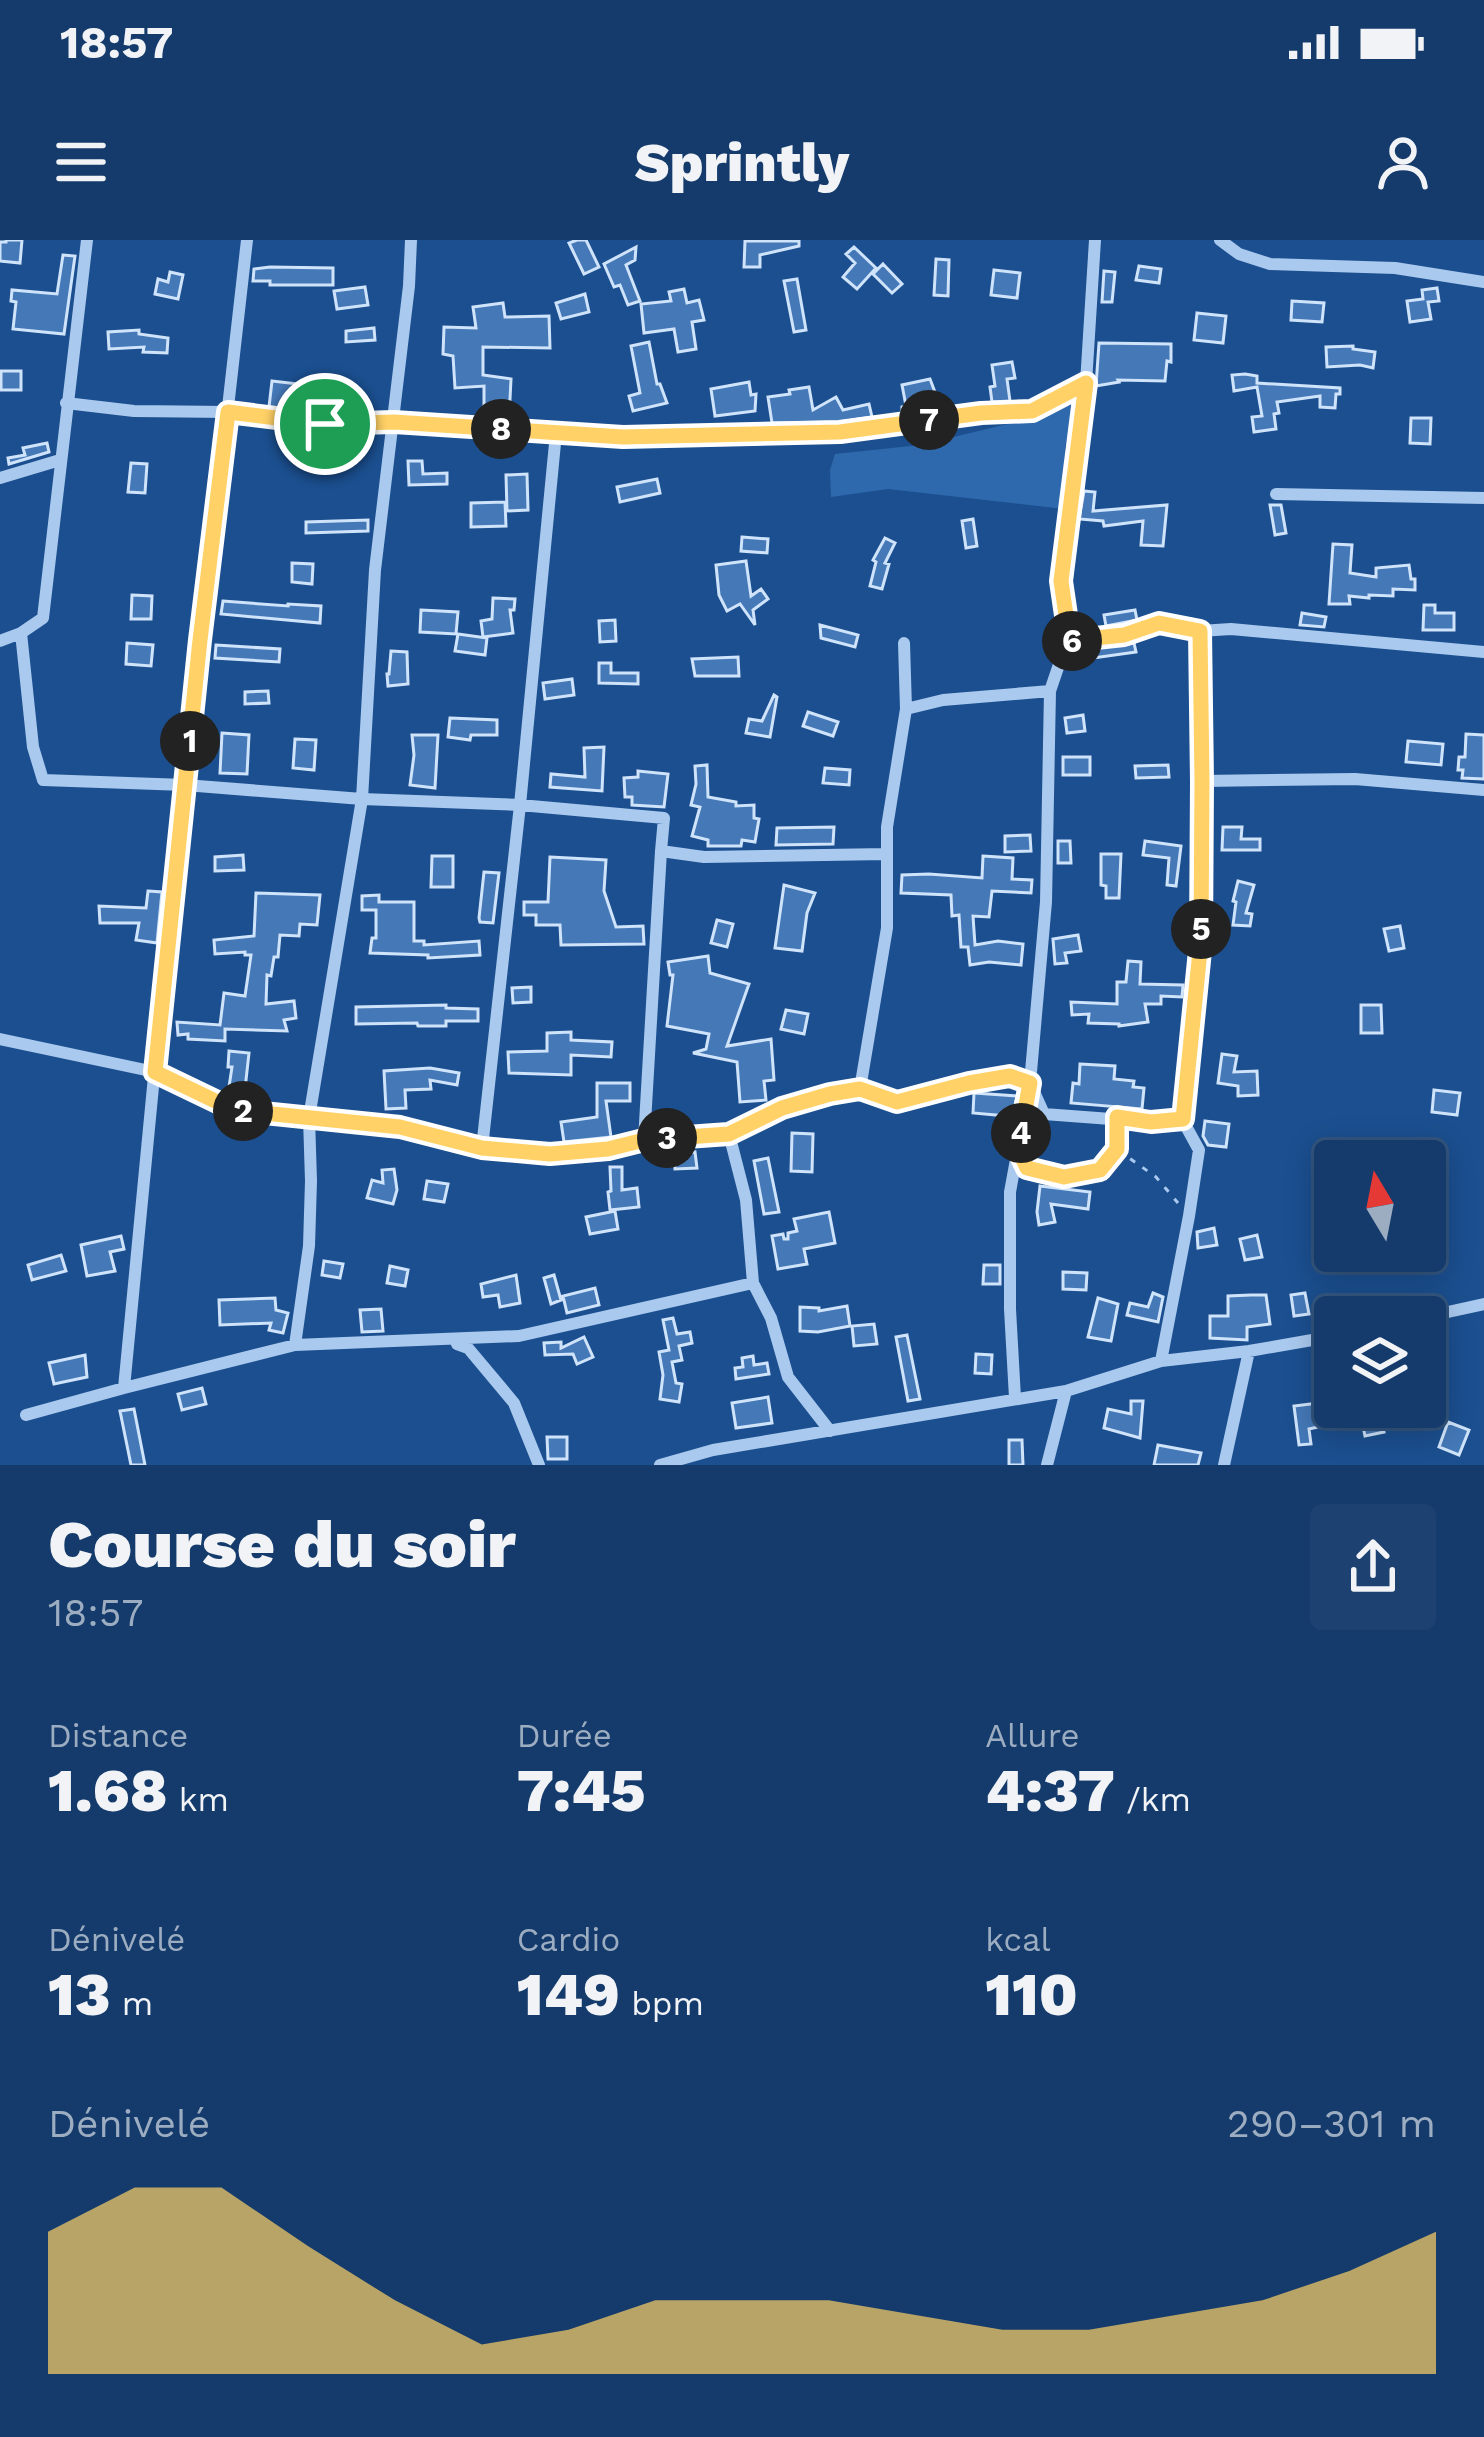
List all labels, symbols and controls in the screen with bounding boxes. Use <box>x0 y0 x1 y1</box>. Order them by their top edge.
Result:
text: 18:57 <box>60 16 173 69</box>
icon: menu <box>48 129 114 195</box>
icon: person <box>1370 129 1436 195</box>
text: Sprintly <box>635 131 849 194</box>
pin <box>274 373 376 475</box>
pin: 7 <box>899 390 959 450</box>
icon: arrive <box>292 391 358 457</box>
pin: 8 <box>471 399 531 459</box>
text: 7 <box>919 400 939 439</box>
text: 8 <box>491 409 511 448</box>
pin: 6 <box>1042 611 1102 671</box>
text: 6 <box>1062 621 1082 660</box>
pin: 1 <box>160 711 220 771</box>
text: 1 <box>183 721 197 760</box>
pin: 5 <box>1171 899 1231 959</box>
text: 5 <box>1191 909 1211 948</box>
pin: 2 <box>213 1081 273 1141</box>
text: 2 <box>233 1091 253 1130</box>
pin: 4 <box>991 1103 1051 1163</box>
pin: 3 <box>637 1108 697 1168</box>
text: 4 <box>1010 1113 1032 1152</box>
text: 3 <box>657 1118 677 1157</box>
north arrow <box>1314 1140 1446 1272</box>
map controls <box>1314 1140 1446 1428</box>
button: layers <box>1314 1296 1446 1428</box>
button: share <box>1310 1504 1436 1630</box>
text: Course du soir <box>48 1506 516 1583</box>
text: 18:57 <box>48 1590 143 1635</box>
text: Distance <box>48 1716 188 1755</box>
text: Durée <box>517 1716 612 1755</box>
text: Allure <box>985 1716 1080 1755</box>
text: 1.68 <box>48 1755 168 1826</box>
text: 7:45 <box>517 1755 645 1826</box>
text: 4:37 <box>985 1755 1115 1826</box>
text: km <box>168 1780 229 1819</box>
text: /km <box>1115 1780 1191 1819</box>
text: Dénivelé <box>48 1920 185 1959</box>
text: Cardio <box>517 1920 620 1959</box>
text: kcal <box>985 1920 1051 1959</box>
text: 13 <box>48 1959 111 2030</box>
text: 149 <box>517 1959 620 2030</box>
text: 110 <box>985 1959 1078 2030</box>
text: m <box>111 1984 153 2023</box>
text: bpm <box>620 1984 704 2023</box>
text: Dénivelé <box>48 2101 210 2146</box>
text: 290–301 m <box>1227 2101 1436 2146</box>

